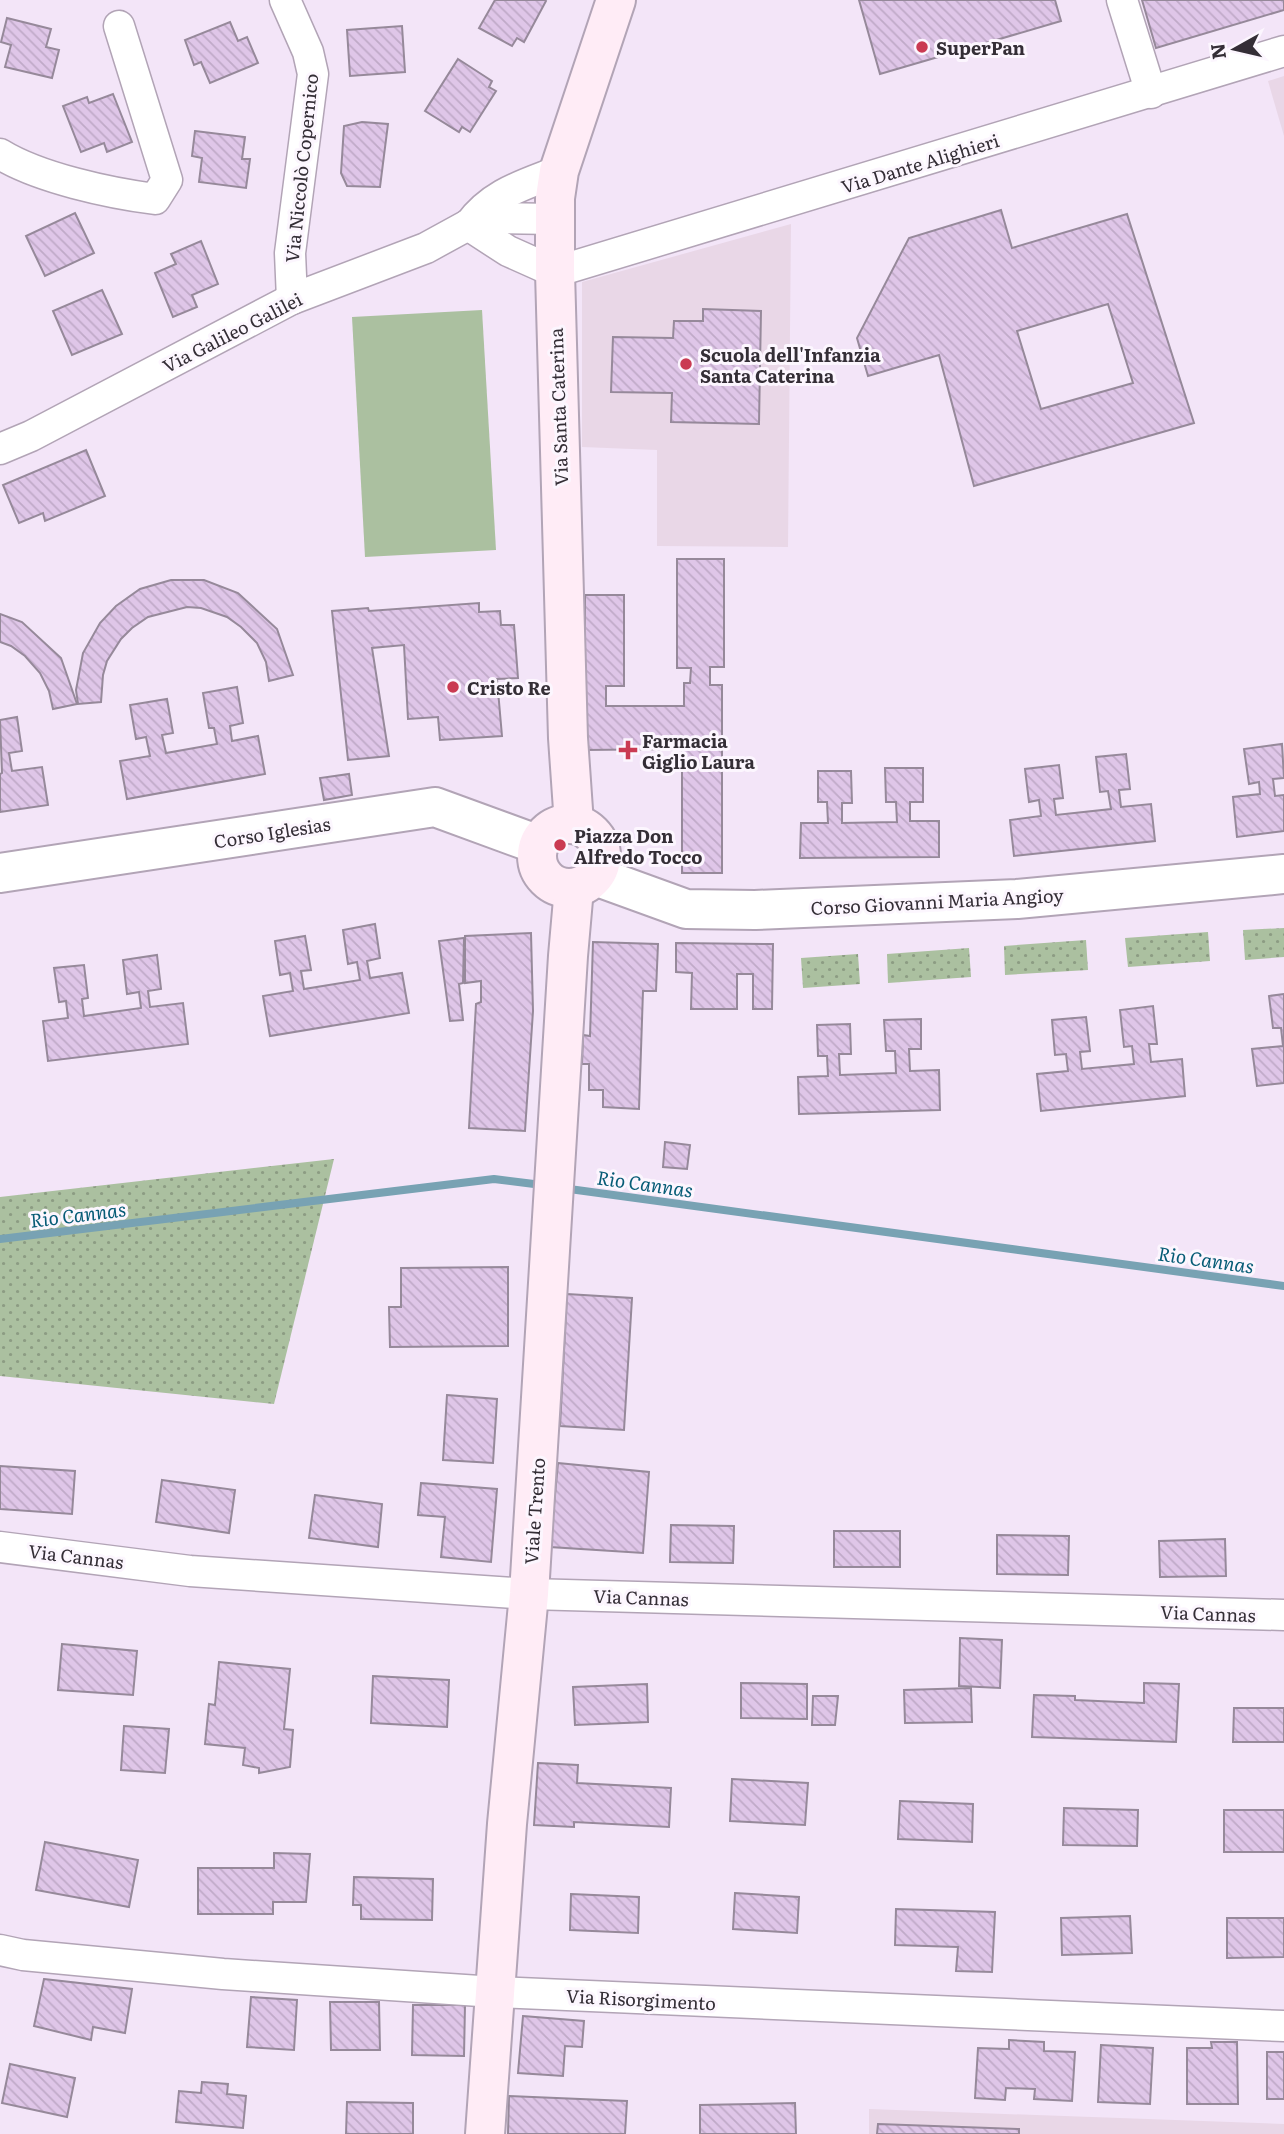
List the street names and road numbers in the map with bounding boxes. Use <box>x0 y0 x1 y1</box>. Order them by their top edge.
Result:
street label: Via Niccolò Copernico <box>278 72 324 264</box>
street label: Via Dante Alighieri <box>838 126 1002 200</box>
street label: Via Galileo Galilei <box>158 285 306 379</box>
street label: Via Santa Caterina <box>542 327 574 487</box>
street label: Corso Iglesias <box>212 809 332 855</box>
street label: Corso Giovanni Maria Angioy <box>810 881 1065 921</box>
street label: Viale Trento <box>517 1457 551 1565</box>
street label: Via Cannas <box>27 1537 125 1575</box>
street label: Via Cannas <box>593 1582 689 1612</box>
street label: Via Cannas <box>1160 1598 1256 1628</box>
street label: Via Risorgimento <box>565 1982 717 2016</box>

